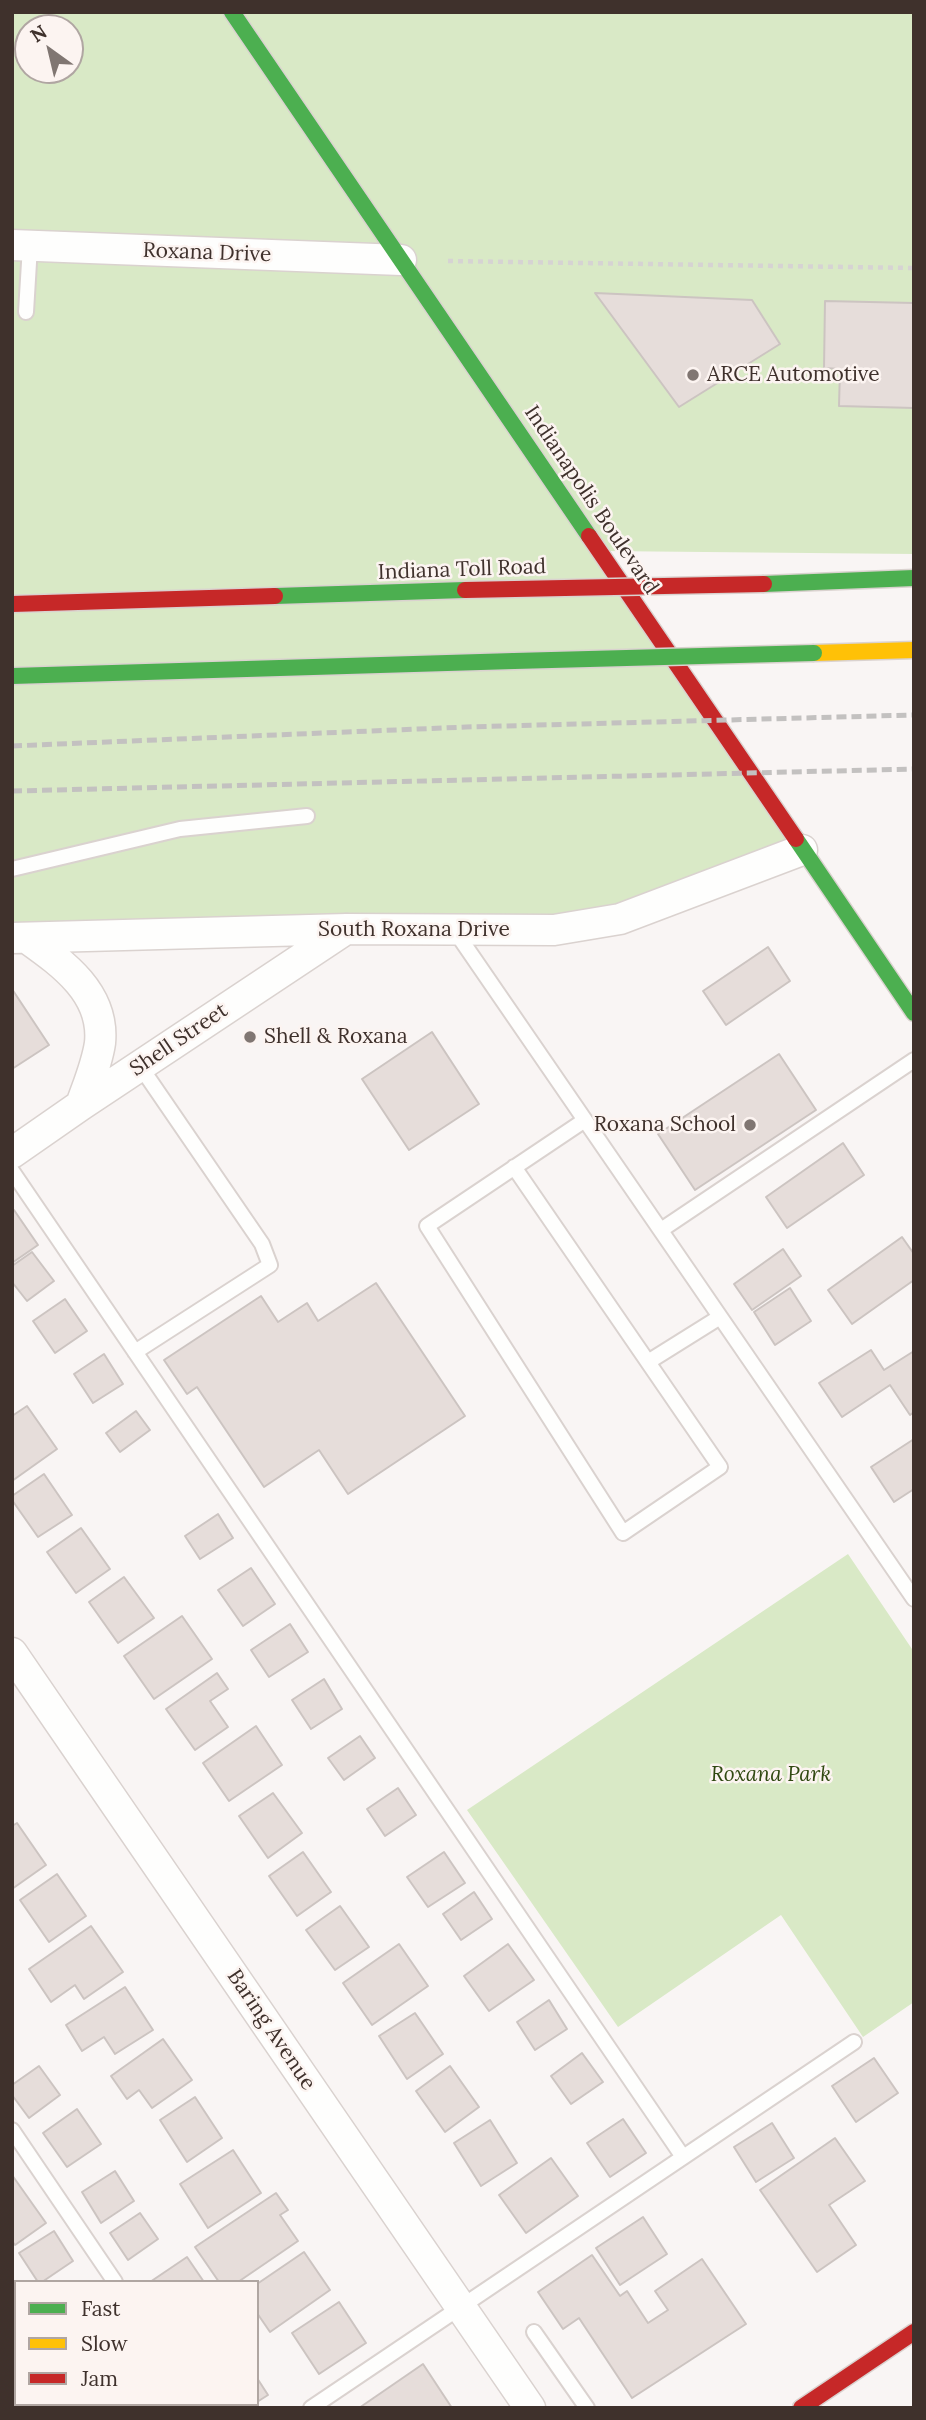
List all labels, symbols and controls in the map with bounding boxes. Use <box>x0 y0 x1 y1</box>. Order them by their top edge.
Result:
north arrow <box>14 14 84 84</box>
text: N <box>26 19 51 47</box>
street label: Roxana Drive <box>142 238 272 268</box>
place label: ARCE Automotive <box>707 362 880 388</box>
marker: ARCE Automotive <box>685 367 701 383</box>
street label: Indianapolis Boulevard <box>519 401 663 599</box>
street label: Indiana Toll Road <box>377 554 547 586</box>
street label: South Roxana Drive <box>318 917 510 943</box>
street label: Shell Street <box>125 998 233 1082</box>
place label: Shell & Roxana <box>264 1024 408 1050</box>
marker: Shell & Roxana <box>242 1029 258 1045</box>
place label: Roxana School <box>594 1112 736 1138</box>
marker: Roxana School <box>742 1117 758 1133</box>
park label: Roxana Park <box>711 1762 831 1788</box>
street label: Baring Avenue <box>221 1965 321 2095</box>
legend <box>14 2280 259 2406</box>
text: Fast <box>81 2295 120 2322</box>
text: Slow <box>81 2330 128 2357</box>
text: Jam <box>81 2365 118 2392</box>

